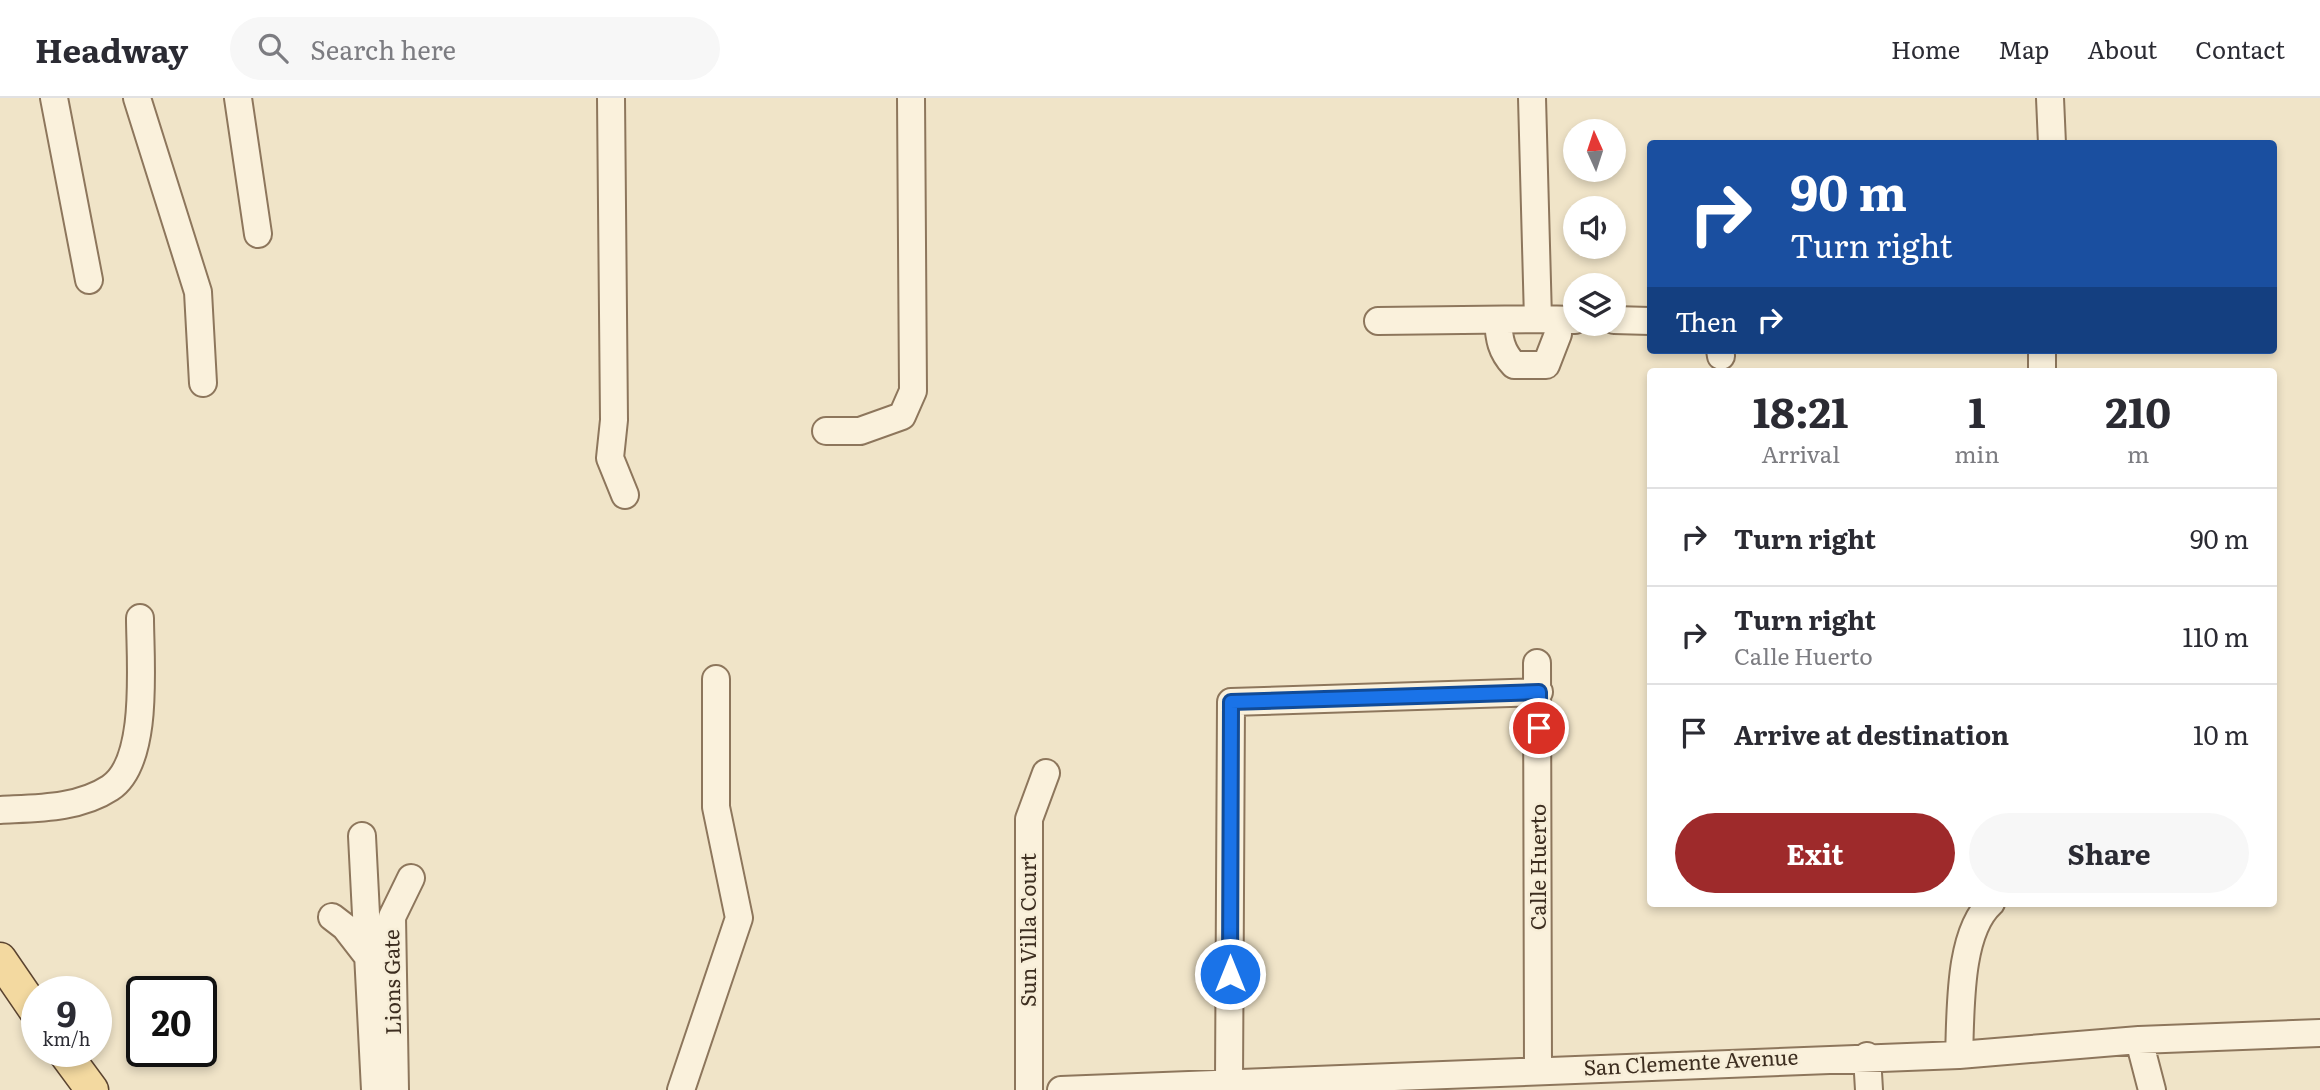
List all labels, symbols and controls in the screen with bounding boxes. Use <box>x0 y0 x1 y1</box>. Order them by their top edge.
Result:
search box <box>230 17 720 80</box>
text: Headway <box>35 24 188 73</box>
icon: search <box>254 29 292 67</box>
text: Search here <box>310 29 456 68</box>
text: Home <box>1891 31 1960 66</box>
text: Map <box>1998 31 2049 66</box>
text: About <box>2087 31 2157 66</box>
text: Contact <box>2195 31 2285 66</box>
north arrow <box>1563 119 1626 182</box>
map controls <box>1563 119 1626 336</box>
text: 90 m <box>1790 153 1907 226</box>
icon: right <box>1675 168 1766 259</box>
button: sound <box>1563 196 1626 259</box>
text: Turn right <box>1790 220 1952 268</box>
button: layers <box>1563 273 1626 336</box>
text: Then <box>1675 301 1737 340</box>
icon: right <box>1751 301 1789 339</box>
text: 18:21 <box>1753 379 1849 441</box>
text: 1 <box>1968 379 1986 441</box>
text: 210 <box>2105 379 2171 441</box>
text: Arrival <box>1761 436 1840 470</box>
text: min <box>1954 436 2000 470</box>
text: m <box>2127 436 2149 470</box>
icon: right <box>1675 518 1713 556</box>
text: Turn right <box>1734 518 1876 557</box>
text: 90 m <box>2190 518 2249 557</box>
text: Turn right <box>1734 599 1876 638</box>
icon: right <box>1675 616 1713 654</box>
text: 110 m <box>2182 616 2249 655</box>
text: Calle Huerto <box>1734 638 1873 672</box>
pin <box>1509 698 1569 758</box>
icon: arrive <box>1520 709 1558 747</box>
icon: arrive <box>1675 714 1713 752</box>
text: Arrive at destination <box>1734 714 2009 753</box>
text: 10 m <box>2193 714 2249 753</box>
street label: Calle Huerto <box>1521 804 1552 930</box>
button: Exit <box>1675 813 1955 893</box>
button: Share <box>1969 813 2249 893</box>
street label: Sun Villa Court <box>1011 852 1042 1007</box>
street label: Lions Gate <box>374 929 407 1035</box>
position arrow <box>1193 937 1267 1011</box>
speed limit sign: 20 <box>126 976 217 1067</box>
text: 9 <box>56 986 77 1038</box>
text: km/h <box>43 1025 90 1052</box>
street label: San Clemente Avenue <box>1583 1039 1799 1082</box>

